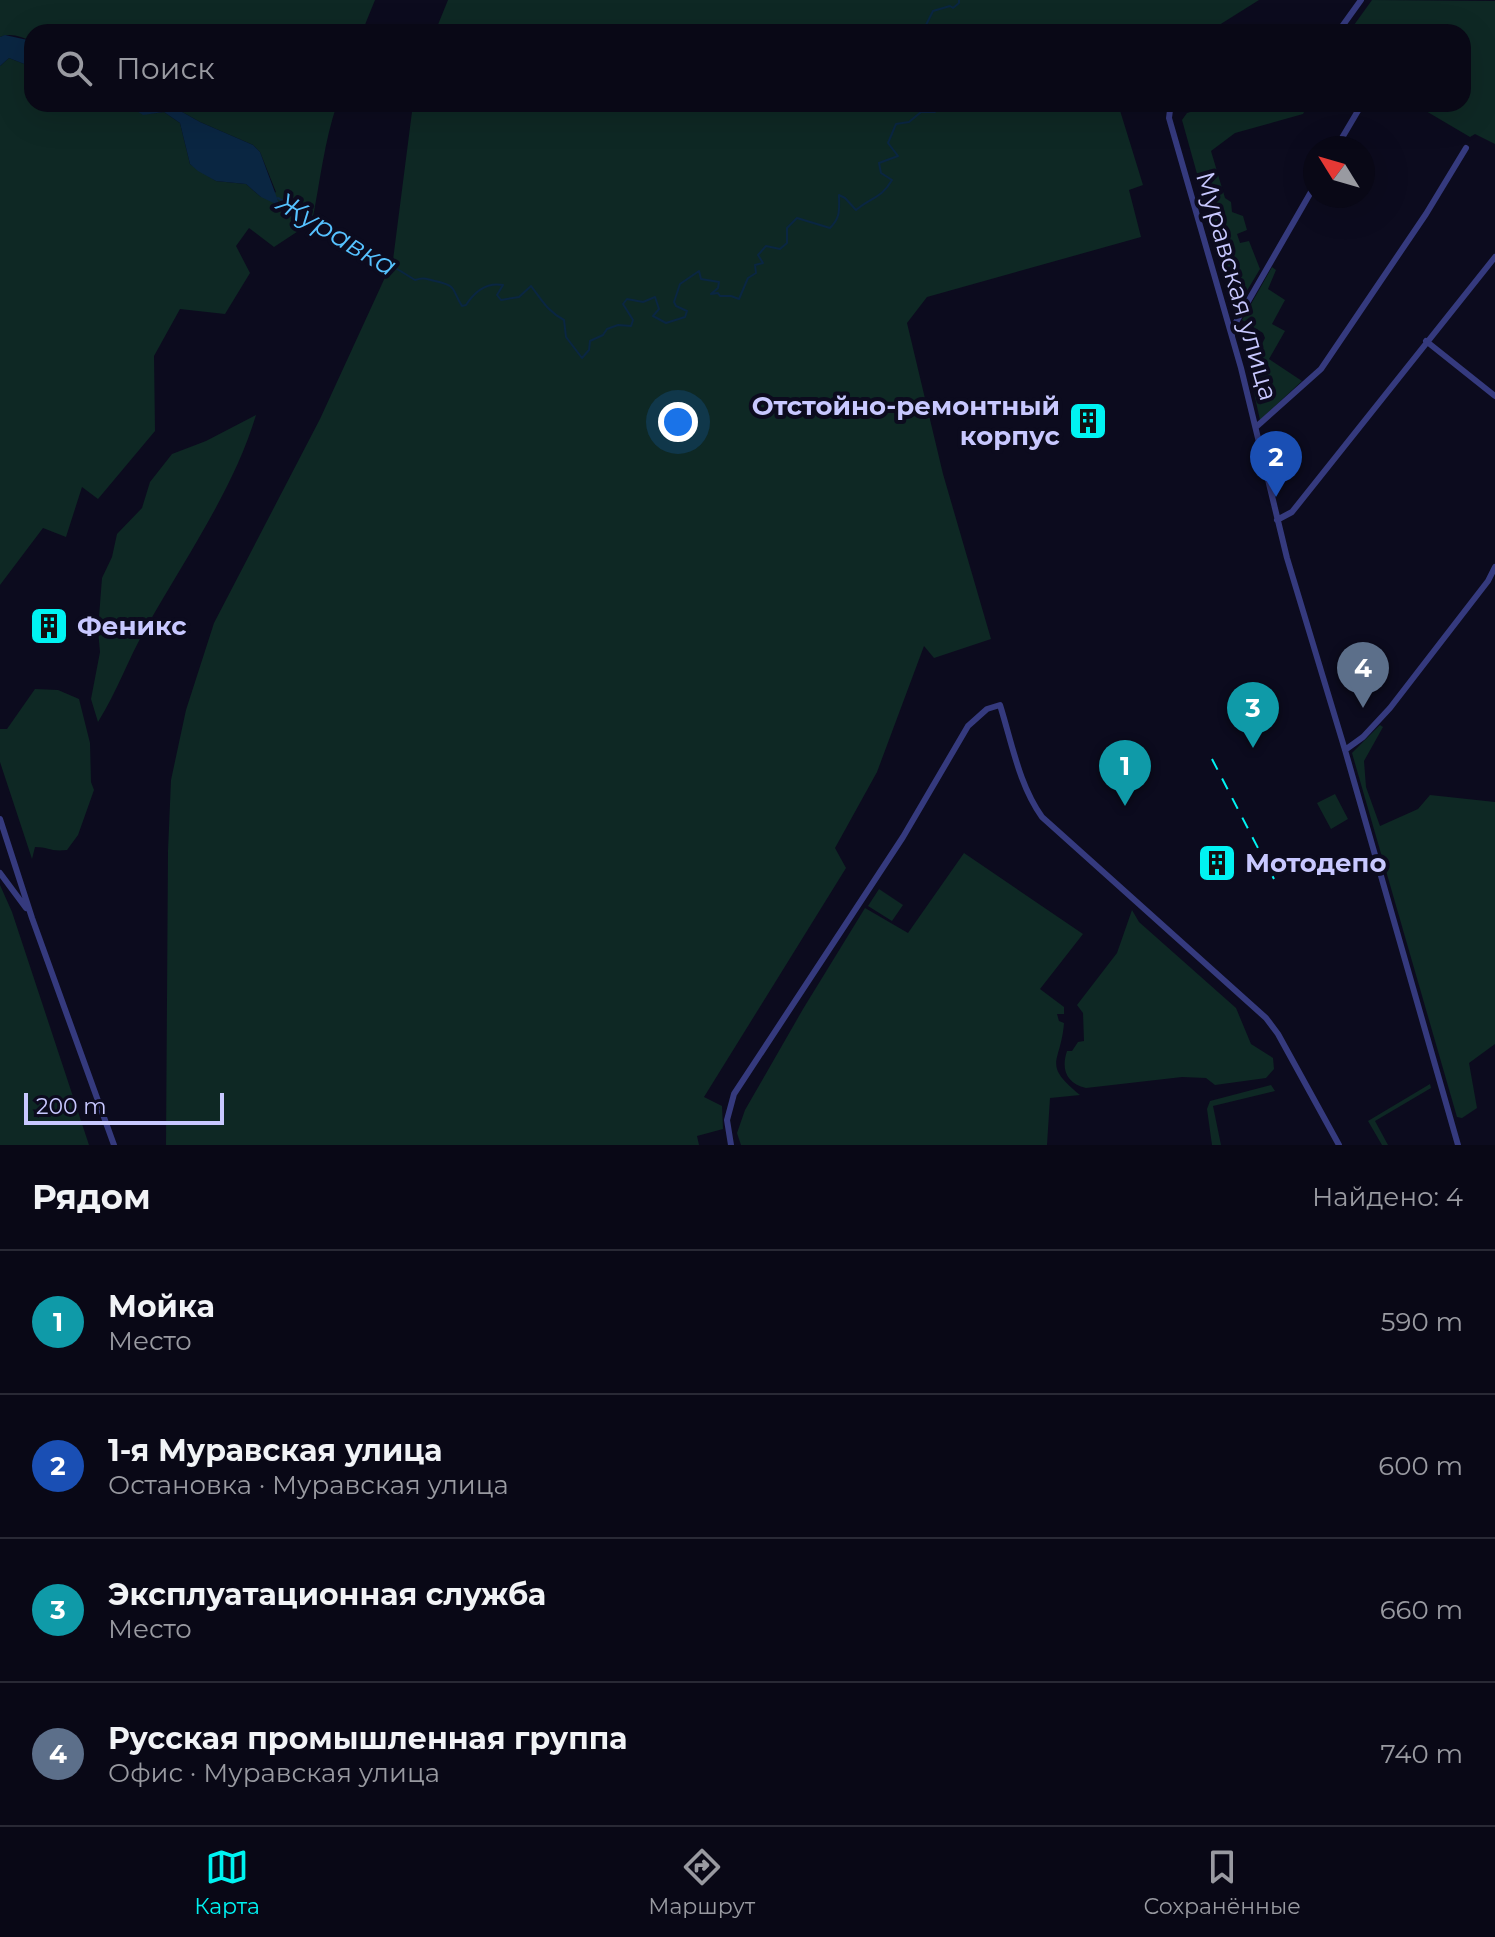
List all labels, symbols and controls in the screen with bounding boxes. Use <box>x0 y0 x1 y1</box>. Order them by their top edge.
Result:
search box <box>24 24 1471 112</box>
icon: search <box>52 46 96 90</box>
text: Поиск <box>116 50 215 87</box>
north arrow <box>1303 136 1375 208</box>
street label: Муравская улица <box>1189 168 1285 404</box>
water label: Журавка <box>270 184 403 283</box>
place label: Отстойно-ремонтный корпус <box>752 390 1060 452</box>
building icon: Отстойно-ремонтный корпус <box>1067 400 1109 442</box>
your location <box>658 402 698 442</box>
pin: 2 <box>1250 431 1302 497</box>
building icon: Феникс <box>28 605 70 647</box>
place label: Феникс <box>77 610 187 642</box>
pin: 4 <box>1337 642 1389 708</box>
pin: 3 <box>1227 682 1279 748</box>
pin: 1 <box>1099 740 1151 806</box>
building icon: Мотодепо <box>1196 842 1238 884</box>
place label: Мотодепо <box>1245 847 1386 879</box>
scale bar <box>24 1089 224 1125</box>
text: 200 m <box>36 1093 107 1120</box>
text: Рядом <box>32 1176 151 1218</box>
text: Найдено: 4 <box>1312 1181 1463 1213</box>
text: Мойка <box>108 1288 215 1325</box>
text: 1 <box>53 1306 63 1338</box>
text: 590 m <box>1381 1306 1463 1338</box>
text: Место <box>108 1325 192 1357</box>
text: 1-я Муравская улица <box>108 1432 443 1469</box>
text: 2 <box>50 1450 66 1482</box>
text: 600 m <box>1378 1450 1463 1482</box>
text: Остановка · Муравская улица <box>108 1469 509 1501</box>
text: Эксплуатационная служба <box>108 1576 546 1613</box>
text: 3 <box>50 1594 66 1626</box>
text: 660 m <box>1380 1594 1463 1626</box>
text: Место <box>108 1613 192 1645</box>
text: Русская промышленная группа <box>108 1720 627 1757</box>
text: 4 <box>49 1738 67 1770</box>
text: 740 m <box>1381 1738 1463 1770</box>
text: Офис · Муравская улица <box>108 1757 440 1789</box>
tab: Карта <box>194 1845 260 1920</box>
tab: Маршрут <box>648 1845 755 1920</box>
tab: Сохранённые <box>1144 1845 1301 1920</box>

